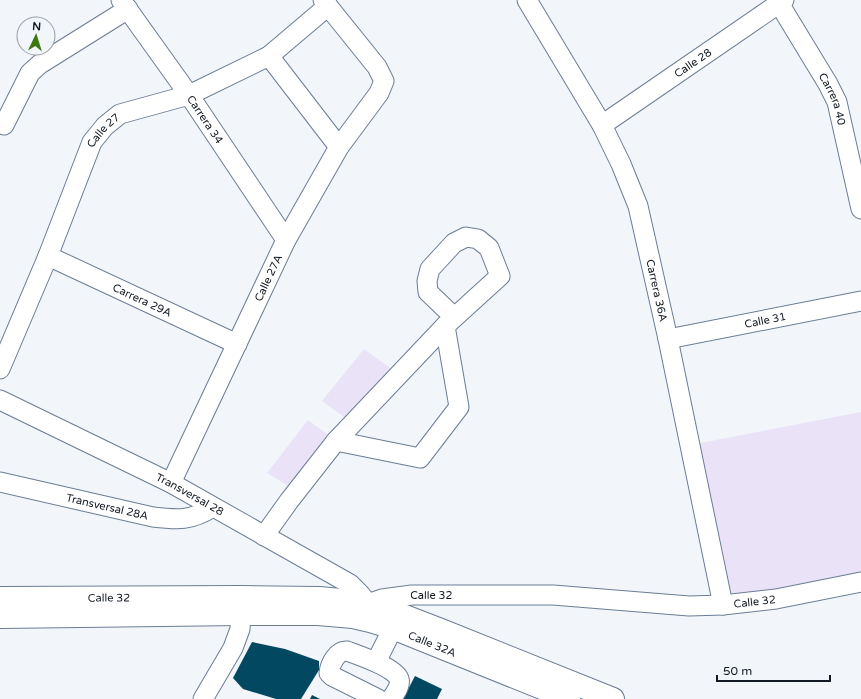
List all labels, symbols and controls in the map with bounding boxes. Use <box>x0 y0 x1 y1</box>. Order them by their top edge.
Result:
north arrow <box>16 16 56 56</box>
text: N <box>32 20 42 33</box>
street label: Calle 28 <box>672 46 714 80</box>
street label: Carrera 40 <box>816 71 848 126</box>
street label: Carrera 34 <box>184 93 226 146</box>
street label: Calle 27 <box>85 111 122 149</box>
street label: Calle 27A <box>252 252 285 304</box>
street label: Carrera 36A <box>643 258 670 323</box>
street label: Carrera 29A <box>110 281 174 320</box>
street label: Calle 31 <box>743 310 787 331</box>
street label: Transversal 28 <box>154 471 226 518</box>
street label: Transversal 28A <box>65 491 149 523</box>
street label: Calle 32 <box>410 589 453 602</box>
street label: Calle 32 <box>88 591 130 605</box>
street label: Calle 32 <box>733 593 777 611</box>
street label: Calle 32A <box>406 629 458 660</box>
scale bar <box>717 657 830 683</box>
text: 50 m <box>723 664 752 678</box>

